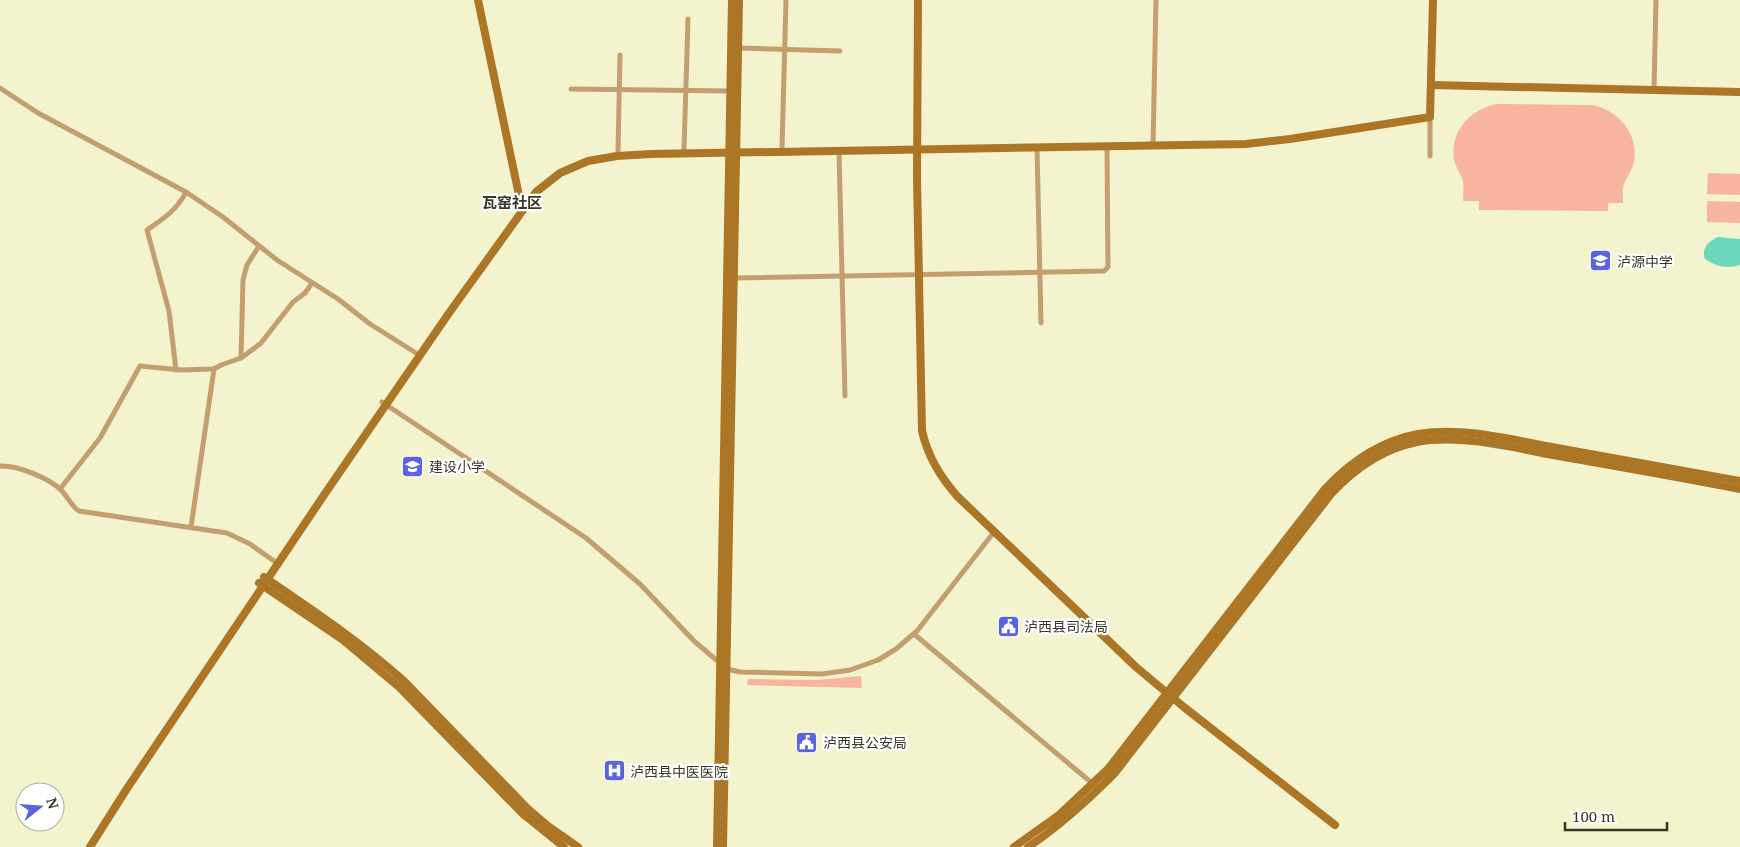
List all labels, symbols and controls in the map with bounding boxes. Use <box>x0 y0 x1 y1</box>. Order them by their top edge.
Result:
district label: 瓦窑社区 <box>482 192 542 212</box>
school or university icon: 泸源中学 <box>1589 249 1613 273</box>
place label: 泸源中学 <box>1617 252 1673 271</box>
school or university icon: 建设小学 <box>401 454 425 478</box>
place label: 建设小学 <box>429 457 485 476</box>
public building icon: 泸西县司法局 <box>996 614 1020 638</box>
place label: 泸西县司法局 <box>1024 617 1108 636</box>
public building icon: 泸西县公安局 <box>795 730 819 754</box>
place label: 泸西县公安局 <box>823 733 907 752</box>
hospital icon: 泸西县中医医院 <box>602 759 626 783</box>
place label: 泸西县中医医院 <box>630 762 728 781</box>
north arrow <box>15 782 65 832</box>
text: N <box>42 795 64 811</box>
scale bar <box>1565 800 1668 832</box>
text: 100 m <box>1572 806 1615 826</box>

